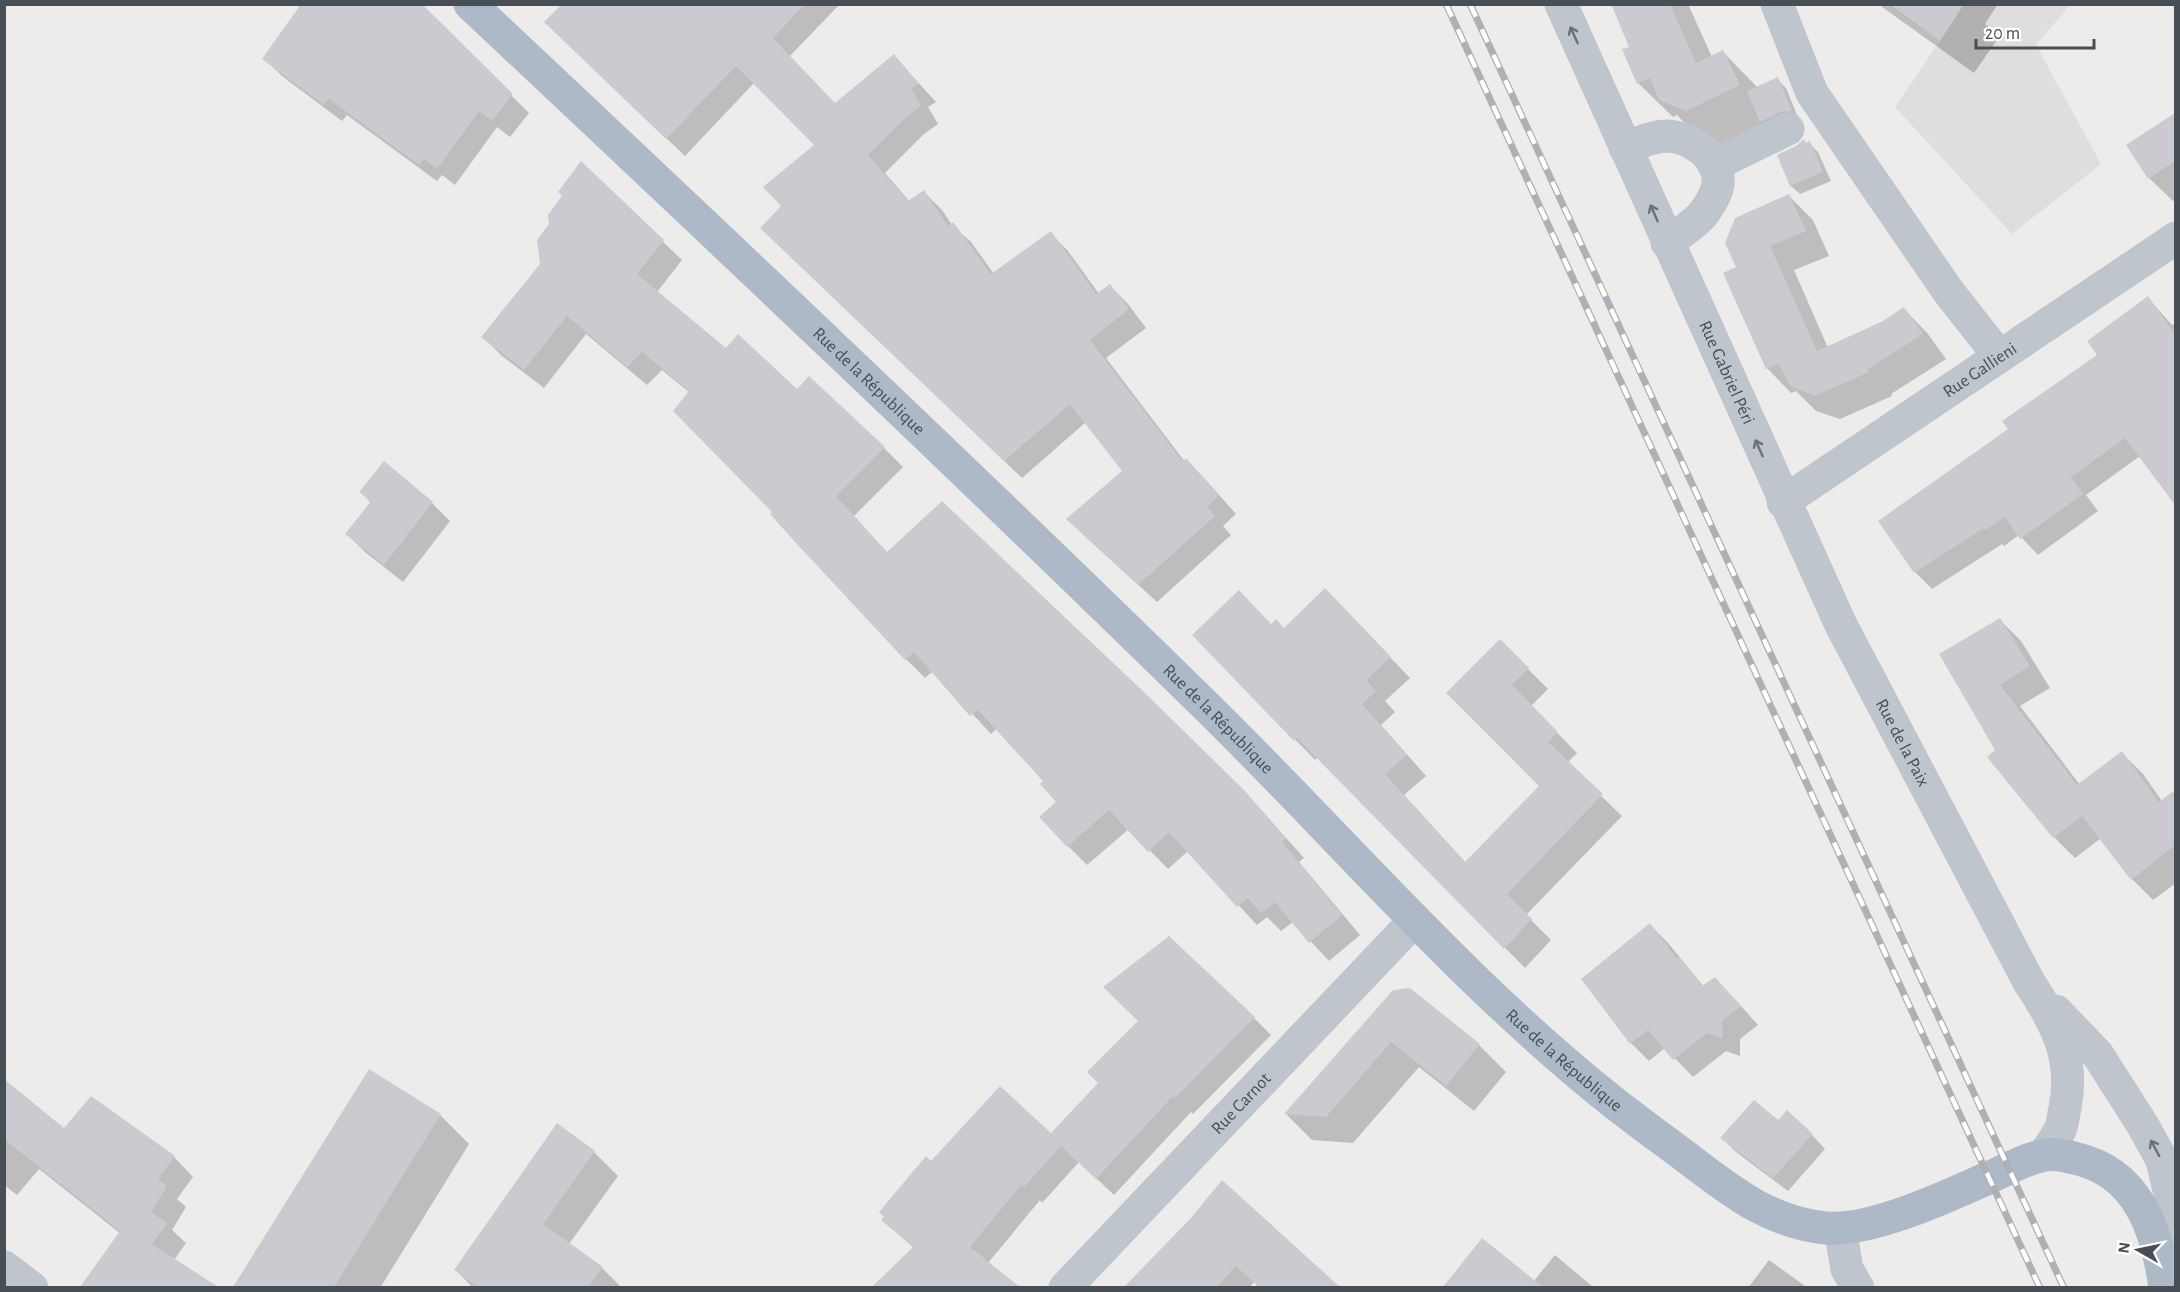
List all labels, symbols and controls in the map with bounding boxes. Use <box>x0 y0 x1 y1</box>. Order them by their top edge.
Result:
scale bar <box>1976 12 2094 50</box>
text: 20 m <box>1985 25 2020 43</box>
one-way arrow <box>1568 26 1580 44</box>
one-way arrow <box>1647 204 1658 222</box>
street label: Rue Gabriel Péri <box>1695 318 1757 427</box>
street label: Rue de la République <box>809 324 928 439</box>
street label: Rue Gallieni <box>1940 340 2020 402</box>
one-way arrow <box>1753 440 1765 458</box>
street label: Rue de la République <box>1159 661 1276 778</box>
street label: Rue de la Paix <box>1872 696 1932 790</box>
street label: Rue de la République <box>1502 1006 1625 1116</box>
street label: Rue Carnot <box>1208 1070 1275 1138</box>
one-way arrow <box>2149 1140 2161 1157</box>
north arrow <box>2108 1220 2168 1280</box>
text: N <box>2115 1241 2133 1255</box>

